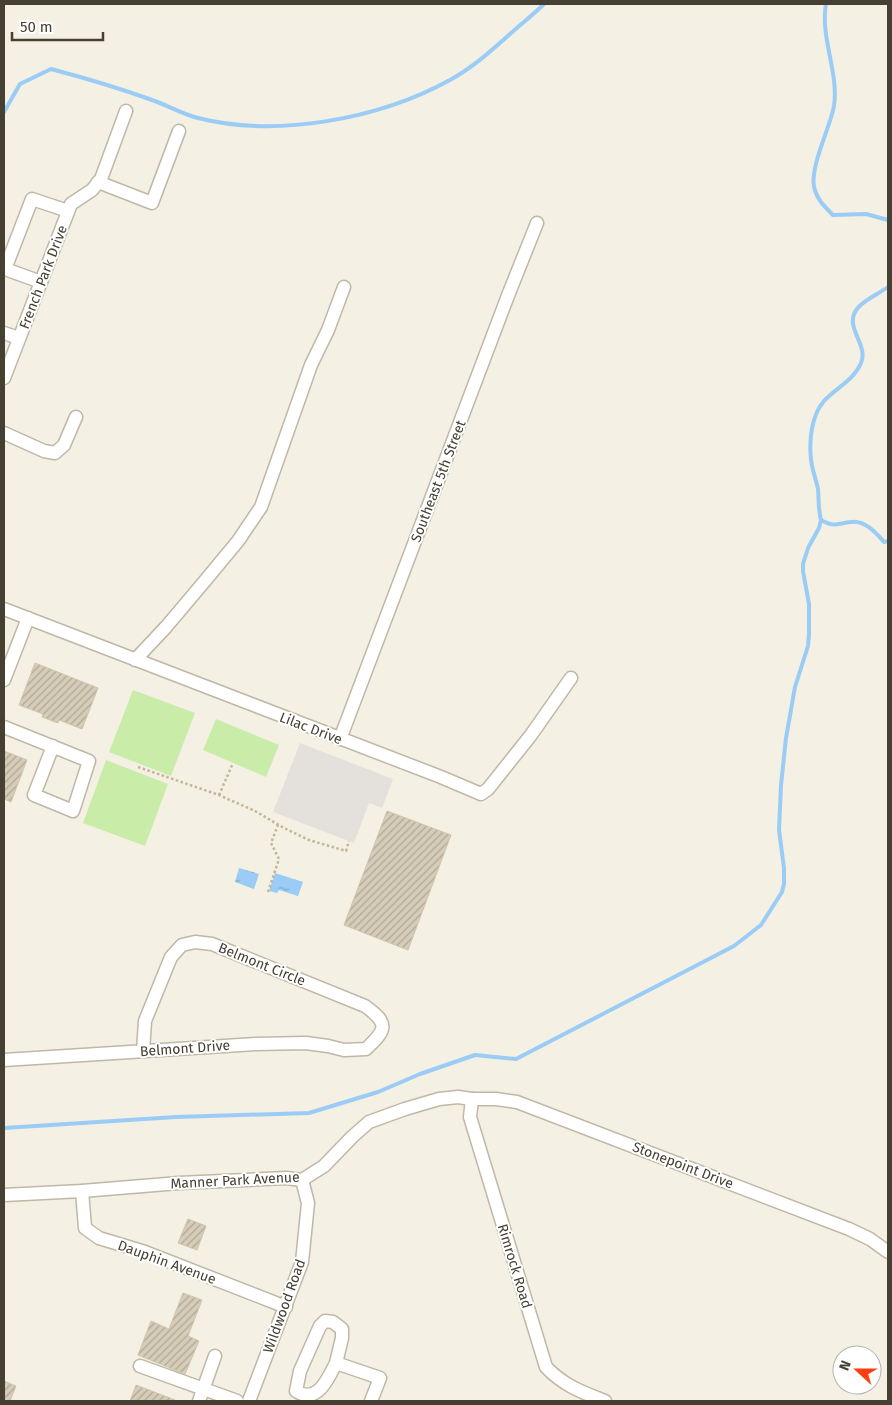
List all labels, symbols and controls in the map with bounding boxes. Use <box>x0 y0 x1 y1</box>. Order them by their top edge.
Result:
scale bar <box>12 10 104 42</box>
text: 50 m <box>20 18 53 36</box>
street label: French Park Drive <box>16 223 71 332</box>
street label: Southeast 5th Street <box>407 417 470 545</box>
street label: Lilac Drive <box>277 709 345 748</box>
street label: Belmont Circle <box>216 939 308 990</box>
street label: Belmont Drive <box>139 1037 231 1060</box>
street label: Stonepoint Drive <box>630 1138 736 1193</box>
street label: Manner Park Avenue <box>170 1169 300 1192</box>
street label: Rimrock Road <box>494 1222 535 1310</box>
street label: Dauphin Avenue <box>115 1237 218 1288</box>
street label: Wildwood Road <box>260 1257 309 1355</box>
north arrow <box>832 1345 882 1395</box>
text: N <box>836 1358 855 1373</box>

